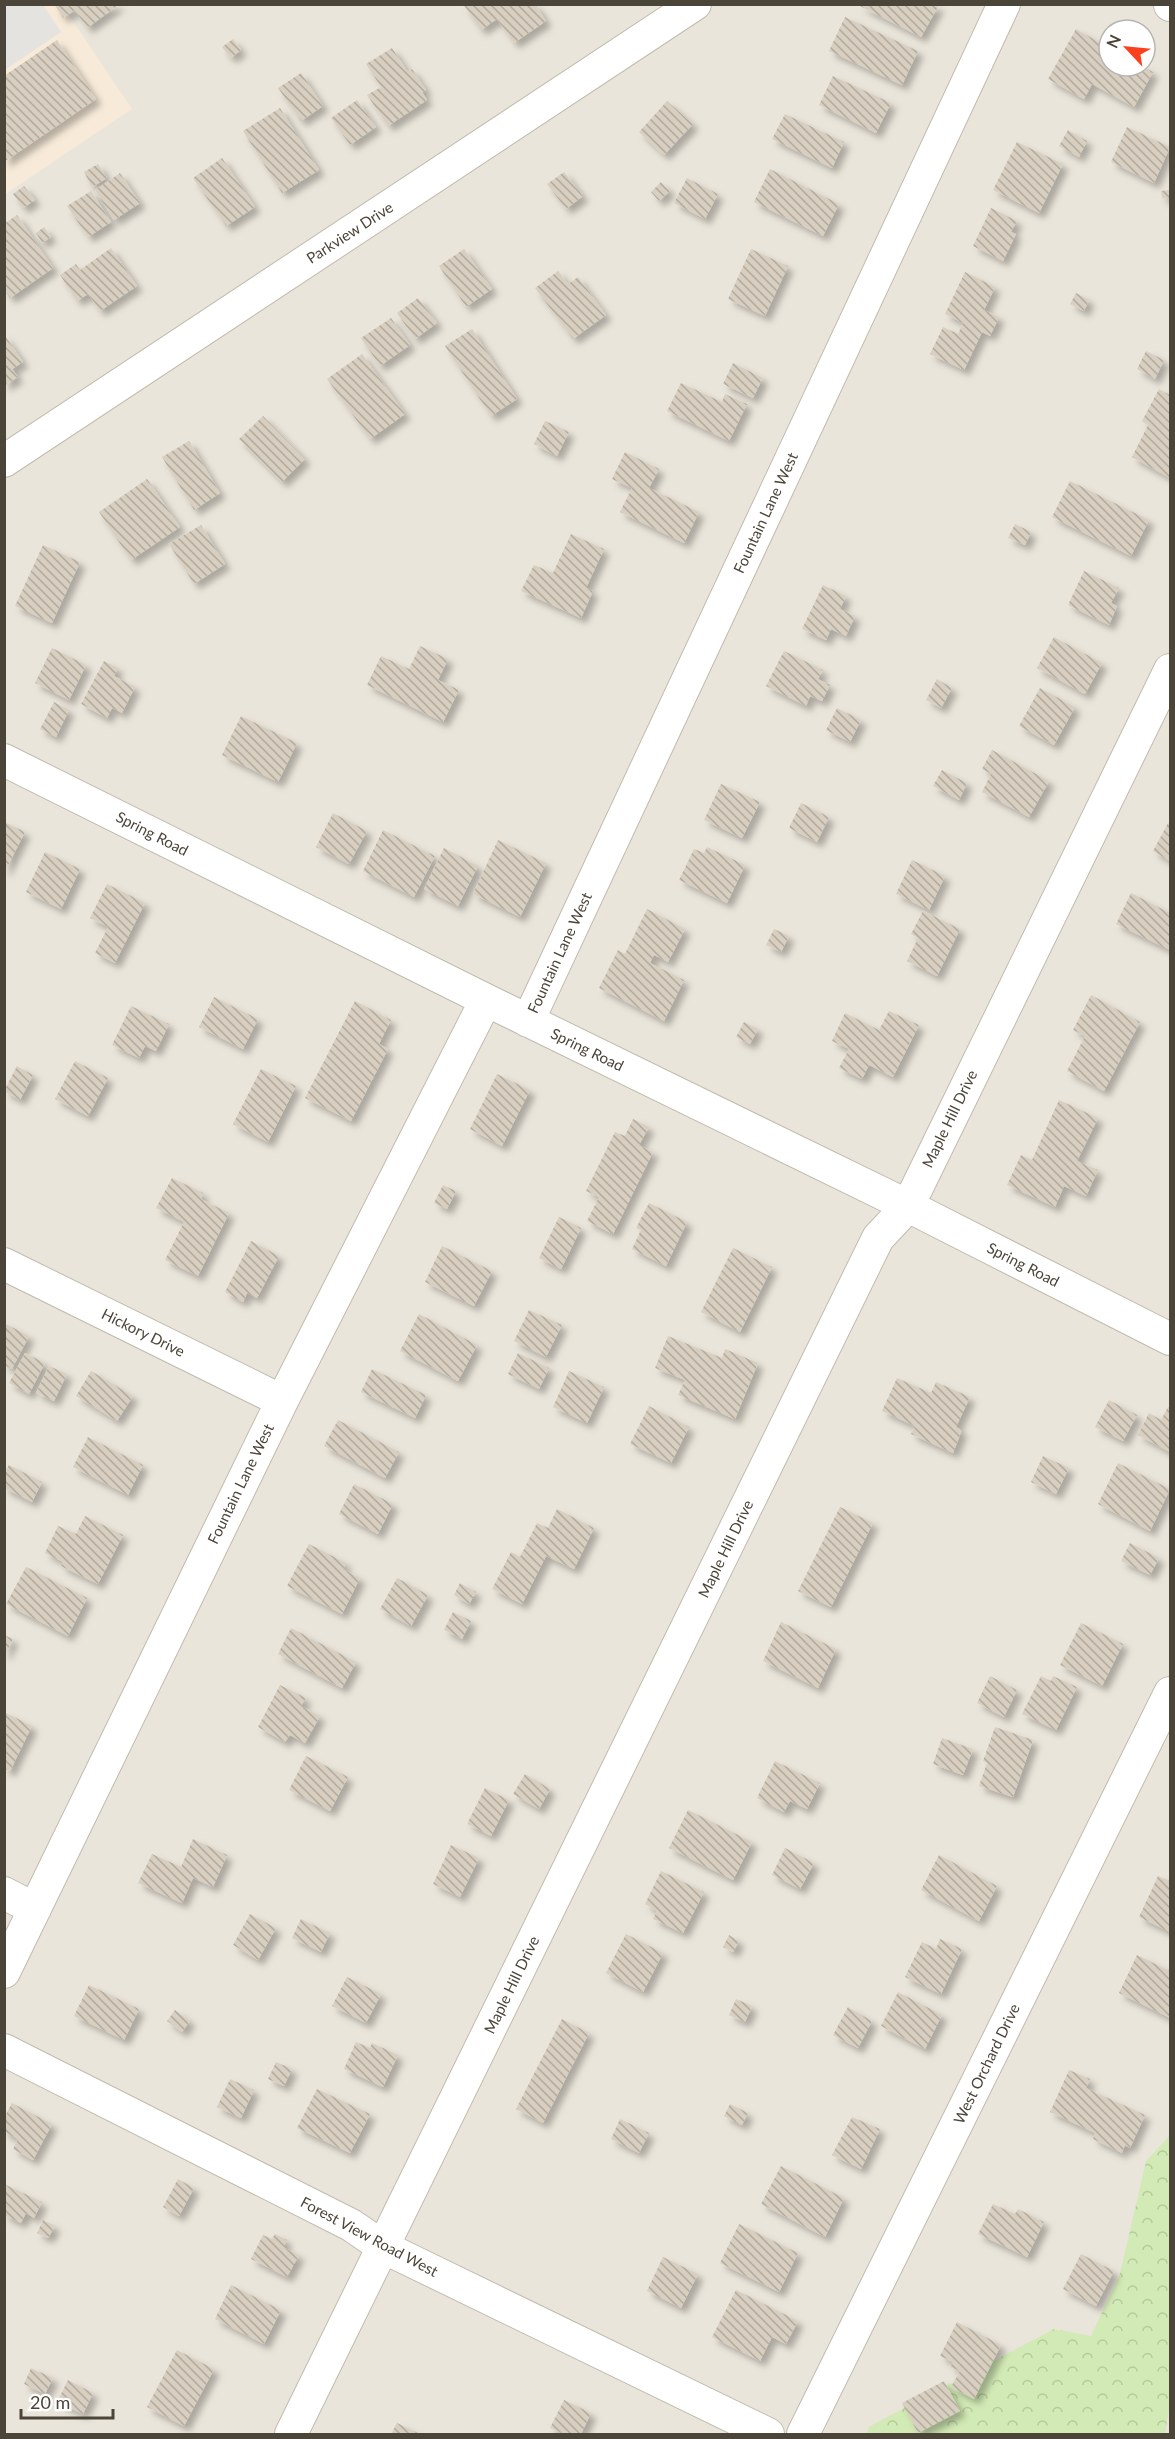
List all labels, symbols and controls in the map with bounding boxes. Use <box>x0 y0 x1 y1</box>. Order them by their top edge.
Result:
north arrow <box>1097 18 1157 78</box>
text: N <box>1102 32 1124 51</box>
street label: Parkview Drive <box>303 197 396 267</box>
street label: Fountain Lane West <box>729 449 801 576</box>
street label: Spring Road <box>113 807 192 859</box>
street label: Fountain Lane West <box>523 889 595 1016</box>
street label: Spring Road <box>548 1024 627 1074</box>
street label: Maple Hill Drive <box>918 1067 981 1170</box>
street label: Spring Road <box>984 1238 1063 1290</box>
street label: Hickory Drive <box>99 1304 188 1360</box>
street label: Fountain Lane West <box>203 1420 277 1546</box>
street label: Maple Hill Drive <box>694 1497 757 1600</box>
street label: Maple Hill Drive <box>480 1933 543 2036</box>
street label: West Orchard Drive <box>949 2000 1023 2127</box>
street label: Forest View Road West <box>298 2192 442 2280</box>
scale bar <box>21 2382 112 2420</box>
text: 20 m <box>30 2391 70 2413</box>

